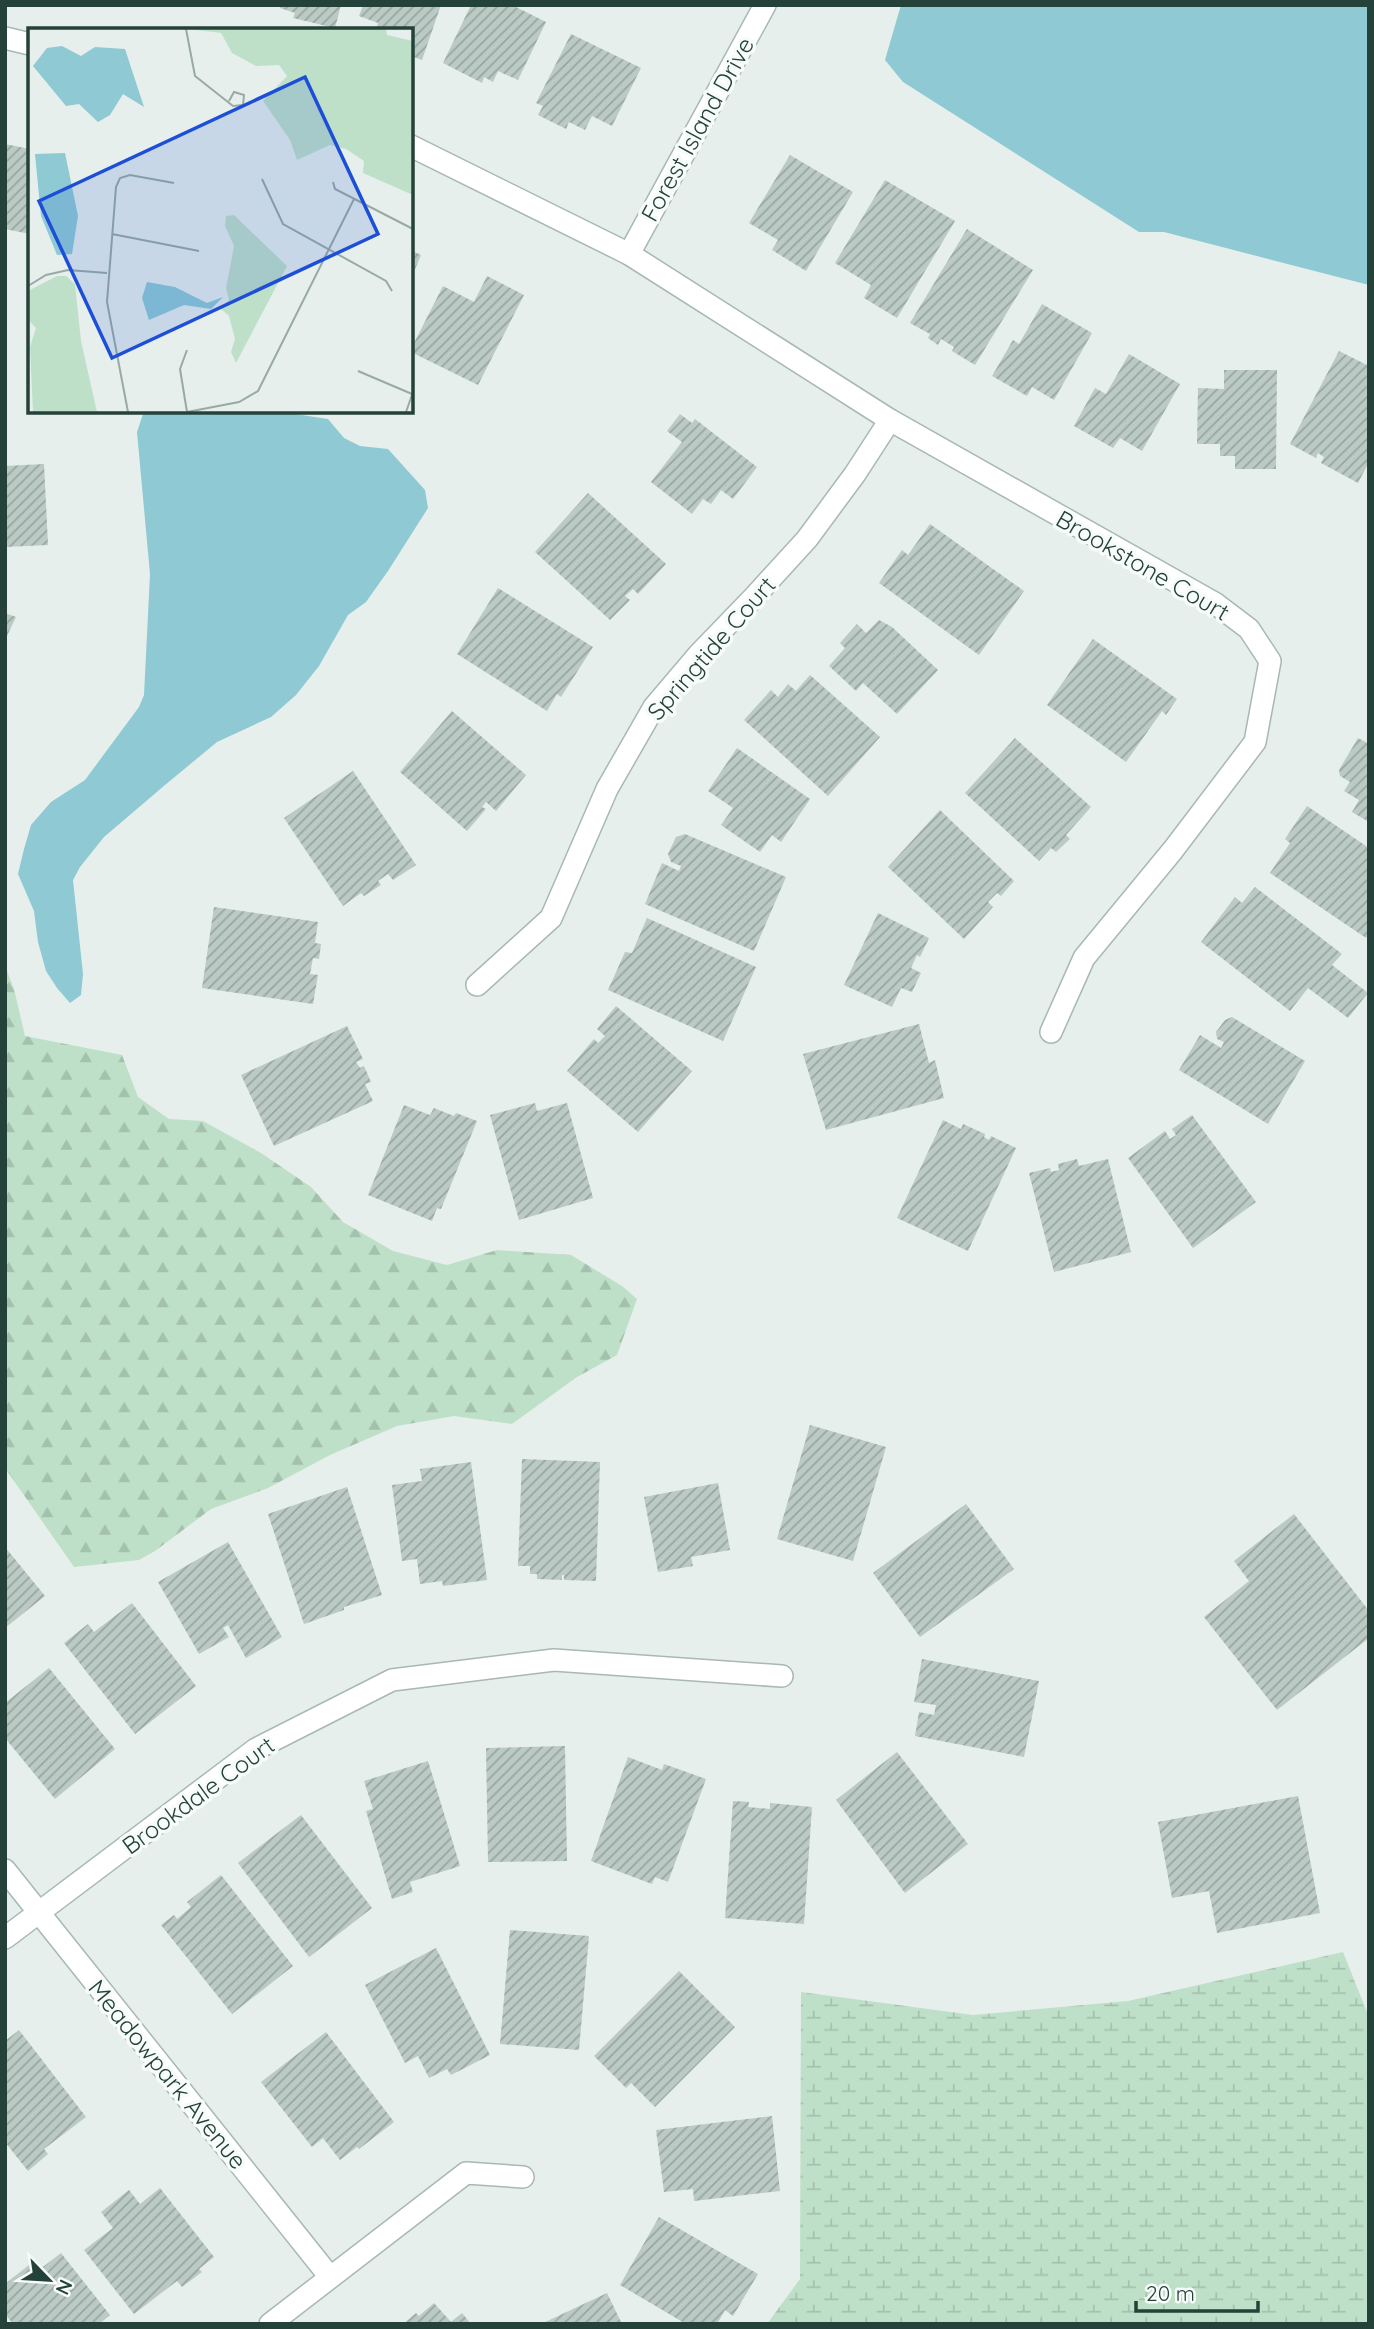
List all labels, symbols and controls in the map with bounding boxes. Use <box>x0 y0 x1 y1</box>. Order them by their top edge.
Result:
inset map <box>28 28 413 413</box>
street label: Forest Island Drive <box>634 32 760 226</box>
street label: Brookstone Court <box>1051 503 1235 627</box>
street label: Springtide Court <box>641 570 781 726</box>
street label: Brookdale Court <box>116 1730 280 1860</box>
street label: Meadowpark Avenue <box>82 1973 254 2175</box>
north arrow <box>14 2245 84 2315</box>
scale bar <box>1136 2270 1258 2314</box>
text: N <box>51 2276 78 2299</box>
text: 20 m <box>1146 2280 1195 2306</box>

